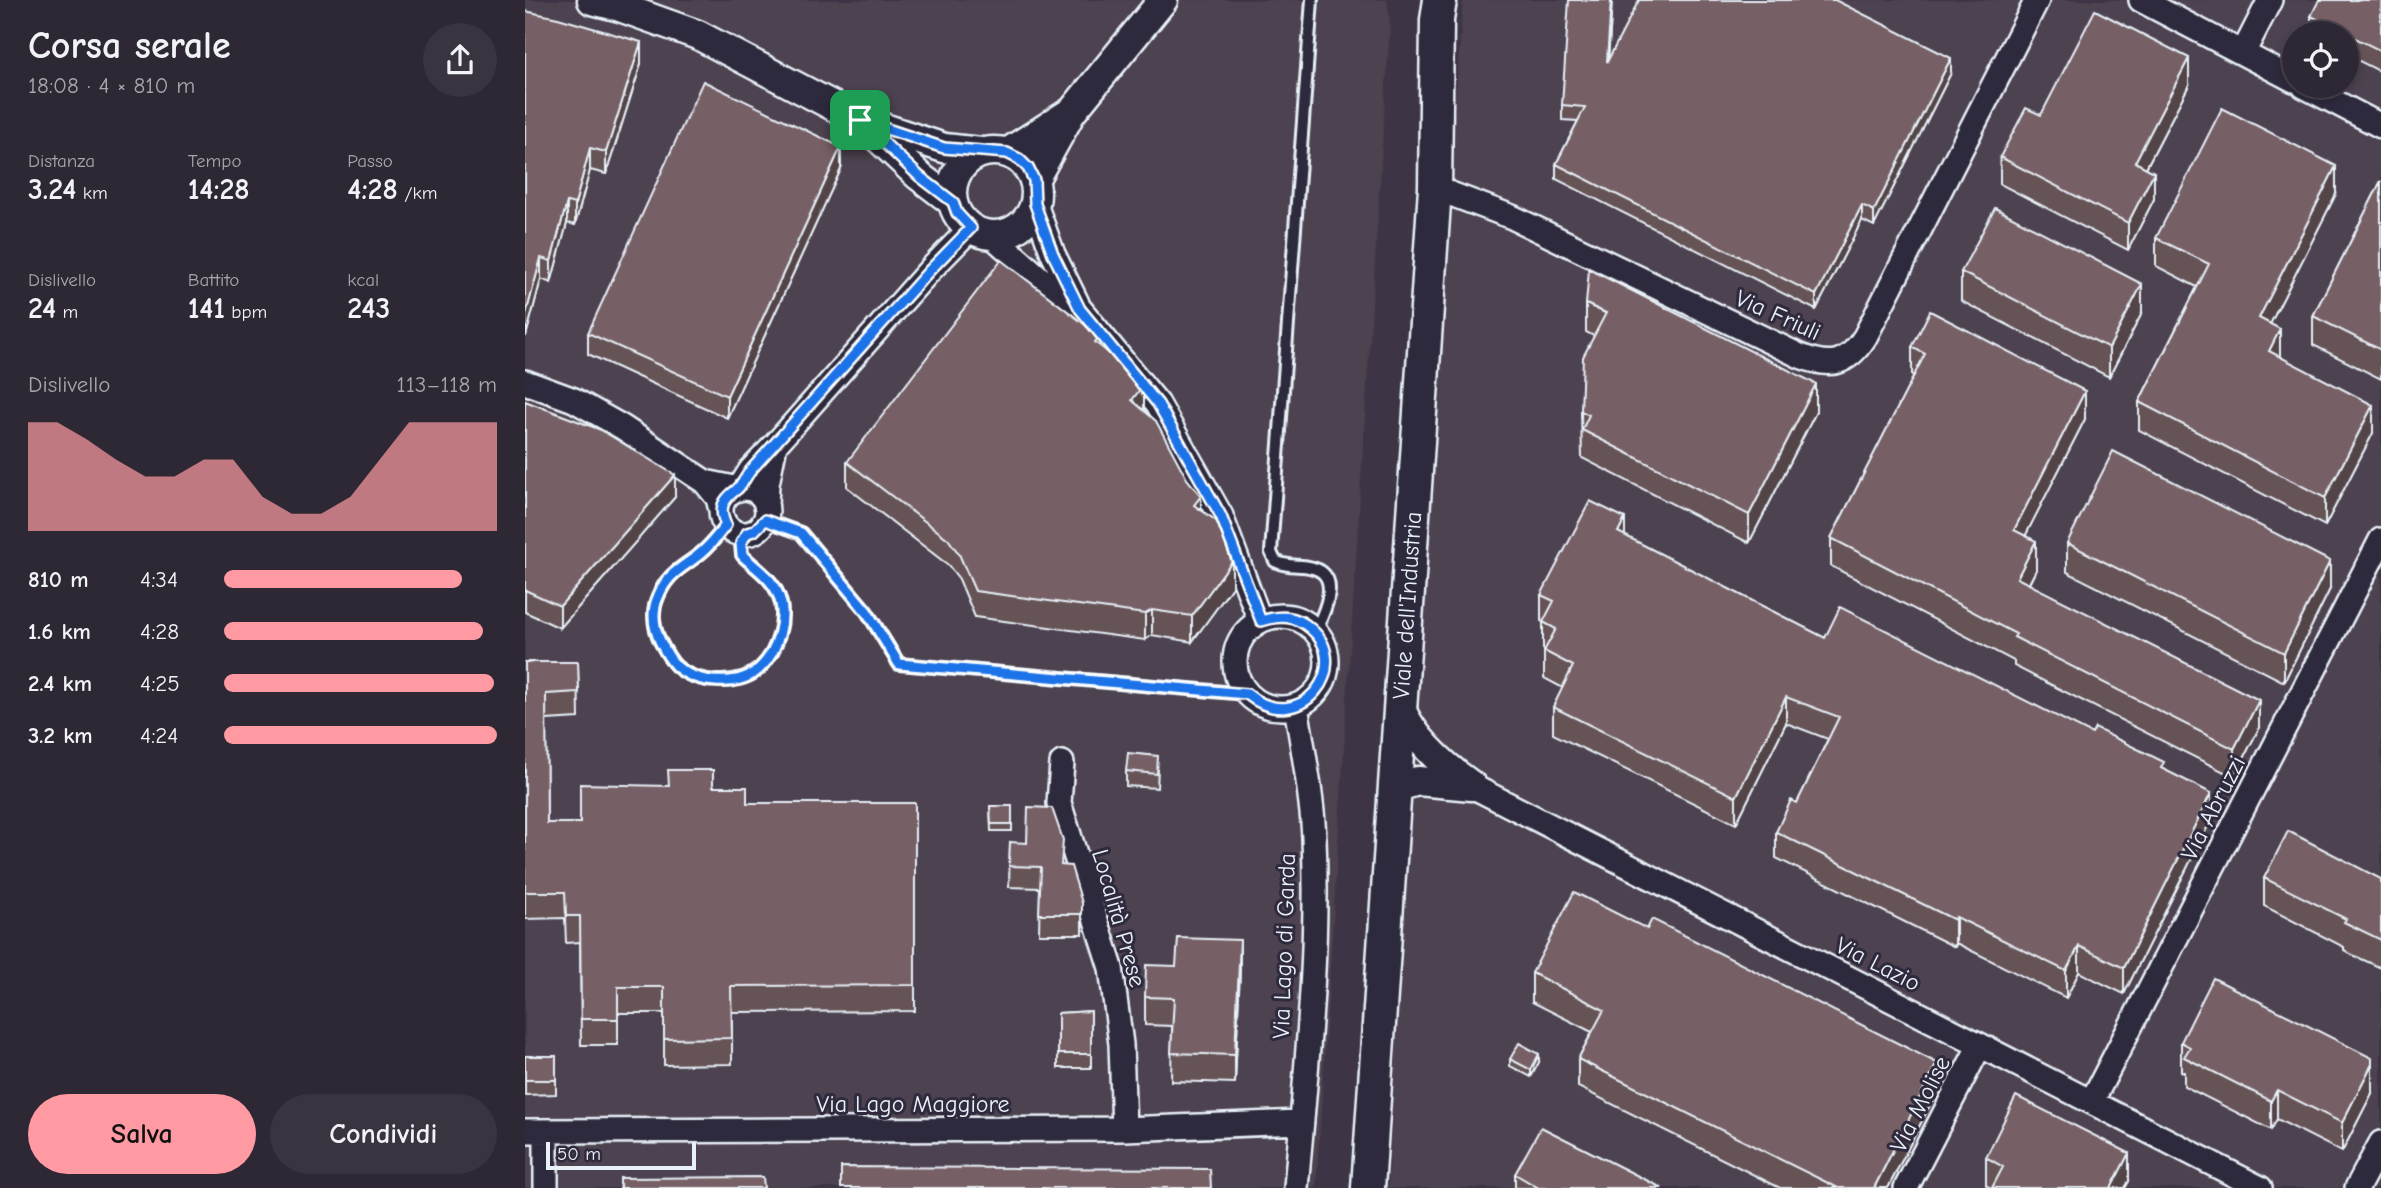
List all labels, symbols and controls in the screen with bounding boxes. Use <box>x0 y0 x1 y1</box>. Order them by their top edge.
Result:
map controls <box>2282 21 2359 98</box>
button: locate <box>2282 21 2359 98</box>
button: share <box>423 23 497 97</box>
text: Corsa serale <box>28 24 231 68</box>
text: 18:08 · 4 × 810 m <box>28 72 195 99</box>
pin <box>830 90 890 150</box>
icon: arrive <box>841 101 879 139</box>
text: Distanza <box>28 150 95 172</box>
text: Tempo <box>188 150 241 172</box>
text: Passo <box>347 150 393 172</box>
text: 3.24 <box>28 172 76 207</box>
text: 14:28 <box>188 172 250 207</box>
text: 4:28 <box>347 172 398 207</box>
text: km <box>76 182 108 204</box>
text: /km <box>398 182 437 204</box>
text: Dislivello <box>28 269 96 291</box>
text: Battito <box>188 269 239 291</box>
text: kcal <box>347 269 379 291</box>
street label: Via Friuli <box>1731 284 1825 346</box>
text: 24 <box>28 291 56 326</box>
text: 141 <box>188 291 225 326</box>
text: 243 <box>347 291 390 326</box>
text: m <box>56 301 78 323</box>
text: bpm <box>225 301 267 323</box>
text: Dislivello <box>28 371 110 398</box>
text: 113–118 m <box>397 371 497 398</box>
street label: Viale dell'Industria <box>1387 511 1427 700</box>
text: 810 m <box>28 566 88 593</box>
text: 4:34 <box>140 566 178 593</box>
text: 1.6 km <box>28 618 91 645</box>
text: 4:28 <box>140 618 179 645</box>
text: 2.4 km <box>28 670 92 697</box>
text: 4:25 <box>140 670 180 697</box>
text: 3.2 km <box>28 722 93 749</box>
text: 4:24 <box>140 722 178 749</box>
street label: Via Abruzzi <box>2175 751 2251 865</box>
street label: Località Prese <box>1086 846 1152 990</box>
street label: Via Lago di Garda <box>1267 853 1301 1039</box>
street label: Via Lazio <box>1831 931 1925 997</box>
street label: Via Molise <box>1884 1051 1956 1157</box>
street label: Via Lago Maggiore <box>816 1090 1010 1118</box>
button: Salva <box>28 1094 256 1174</box>
button: Condividi <box>270 1094 497 1174</box>
scale bar <box>546 1139 697 1171</box>
text: 50 m <box>557 1143 601 1165</box>

